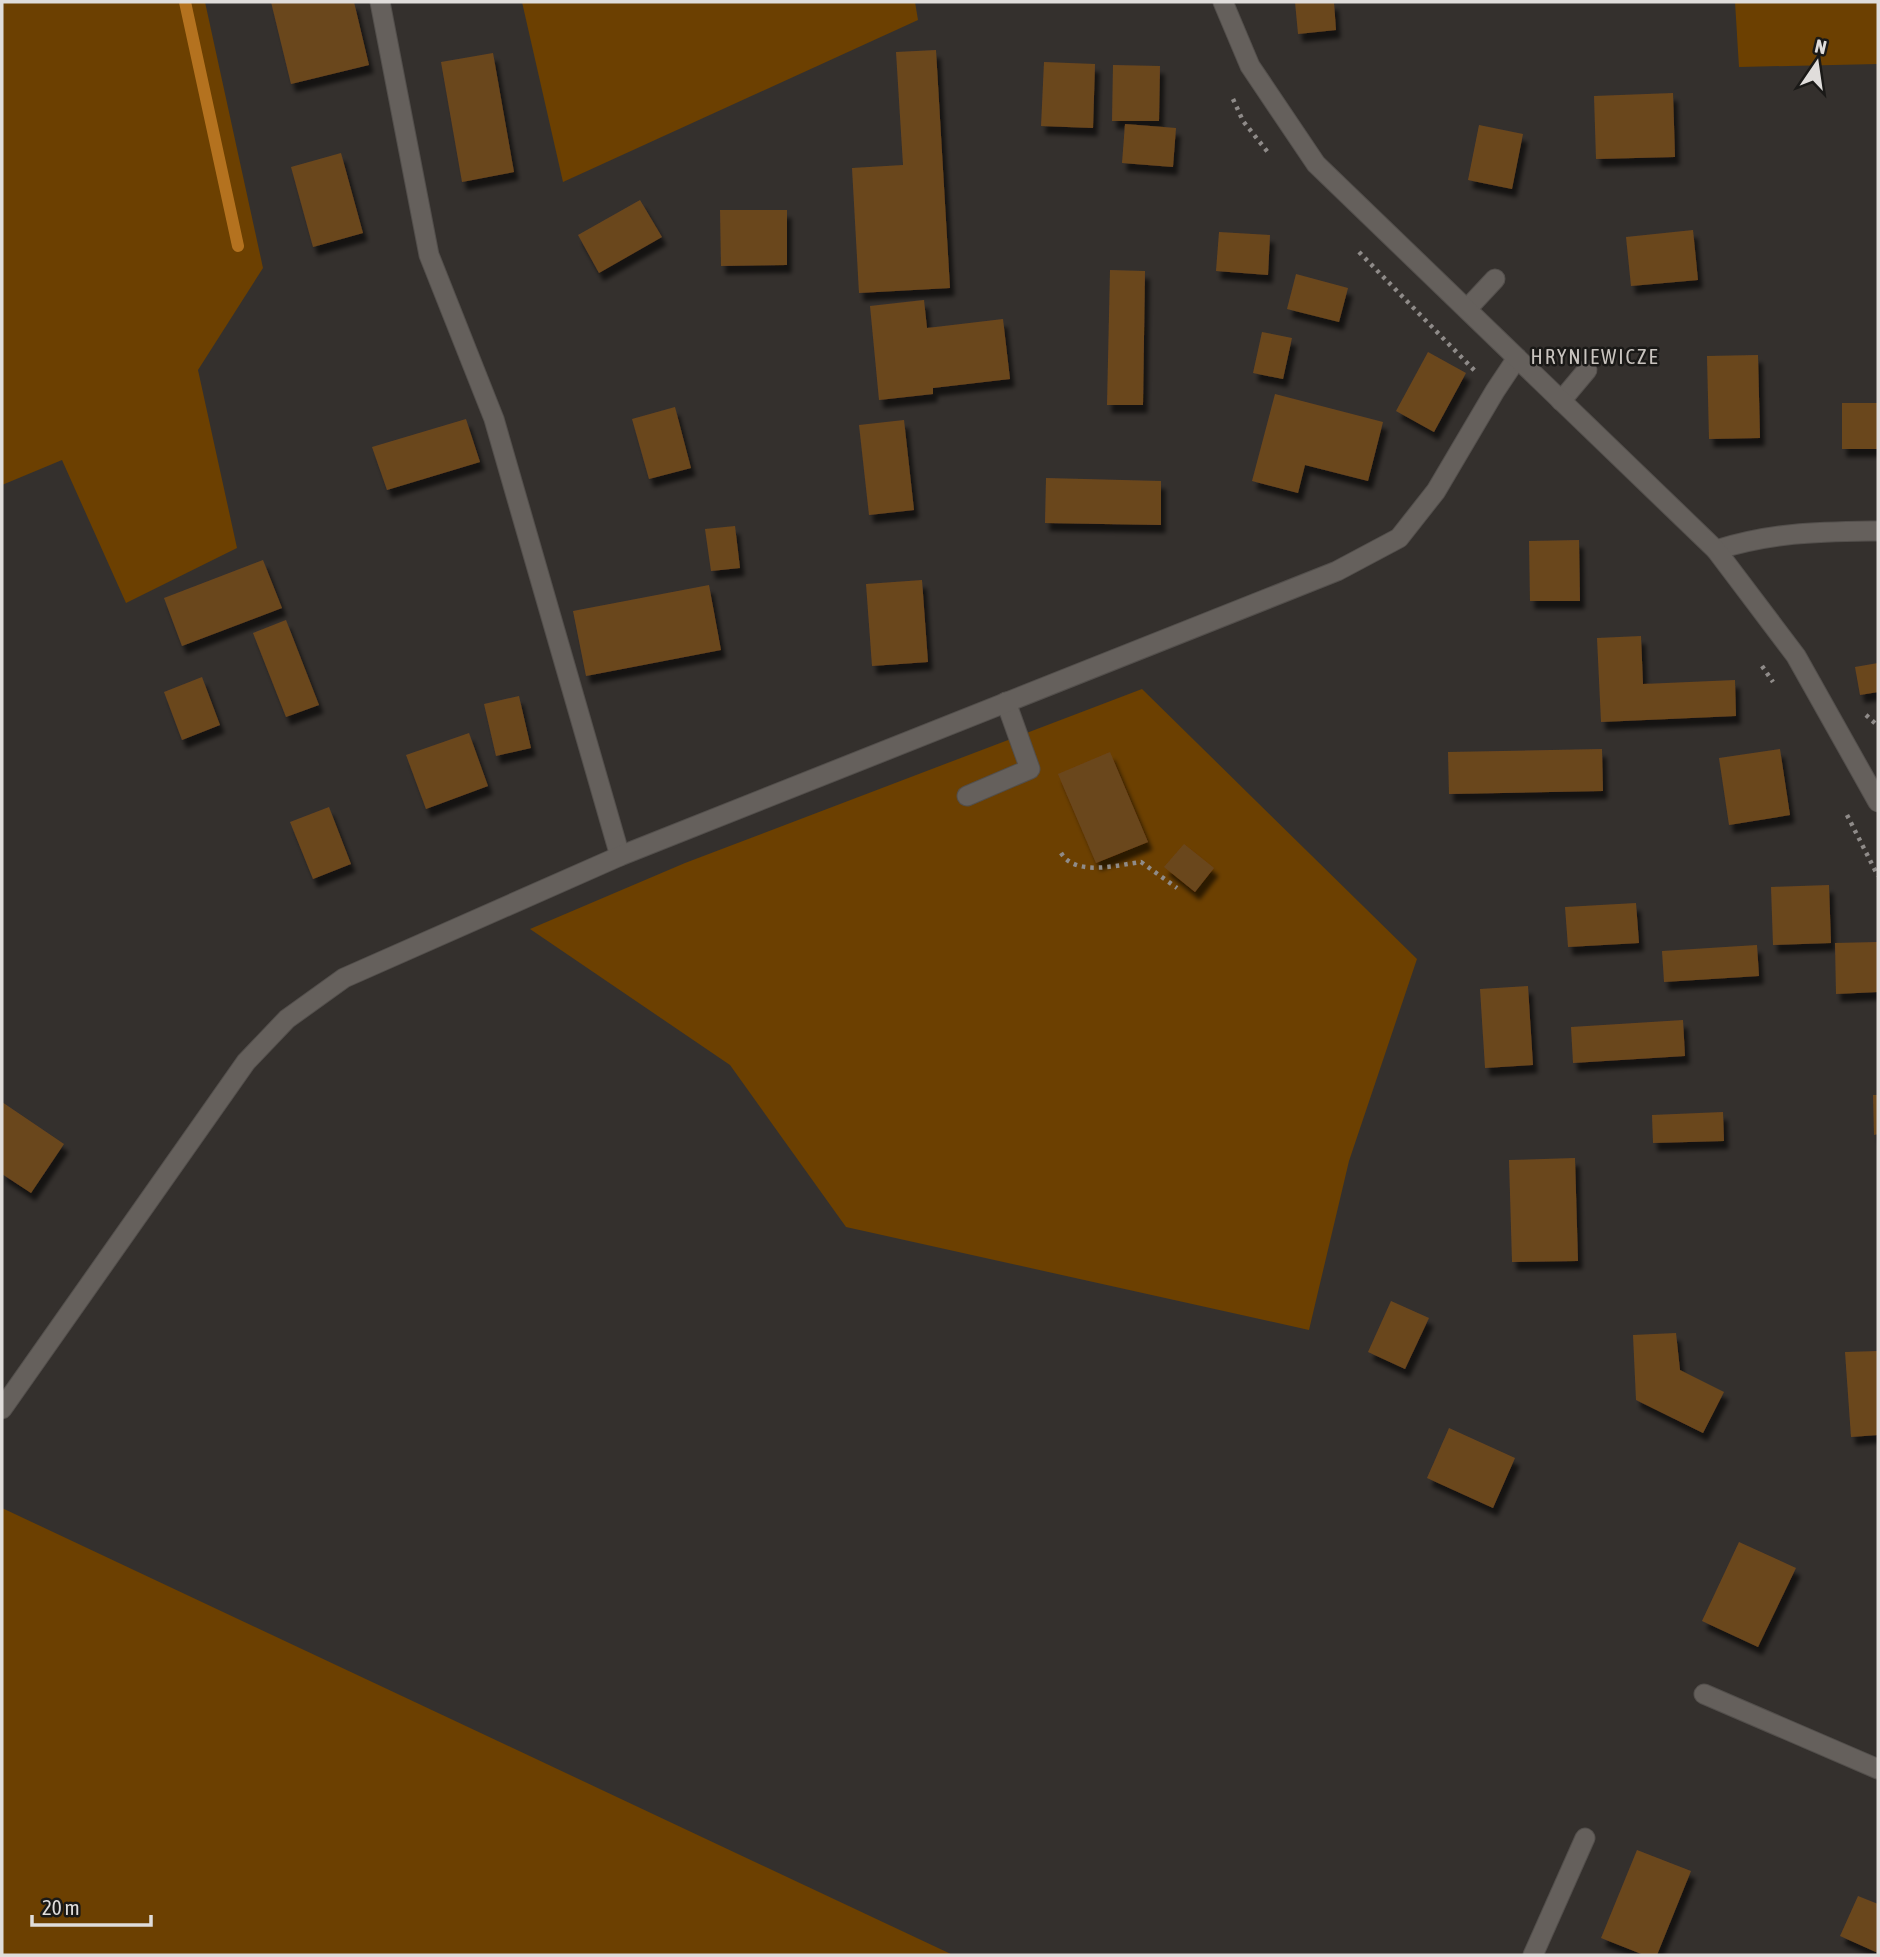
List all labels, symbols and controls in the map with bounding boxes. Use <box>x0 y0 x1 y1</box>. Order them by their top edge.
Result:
north arrow <box>1782 28 1852 98</box>
text: N <box>1813 34 1829 58</box>
district label: HRYNIEWICZE <box>1531 344 1659 368</box>
scale bar <box>32 1884 150 1928</box>
text: 20 m <box>42 1895 80 1919</box>

